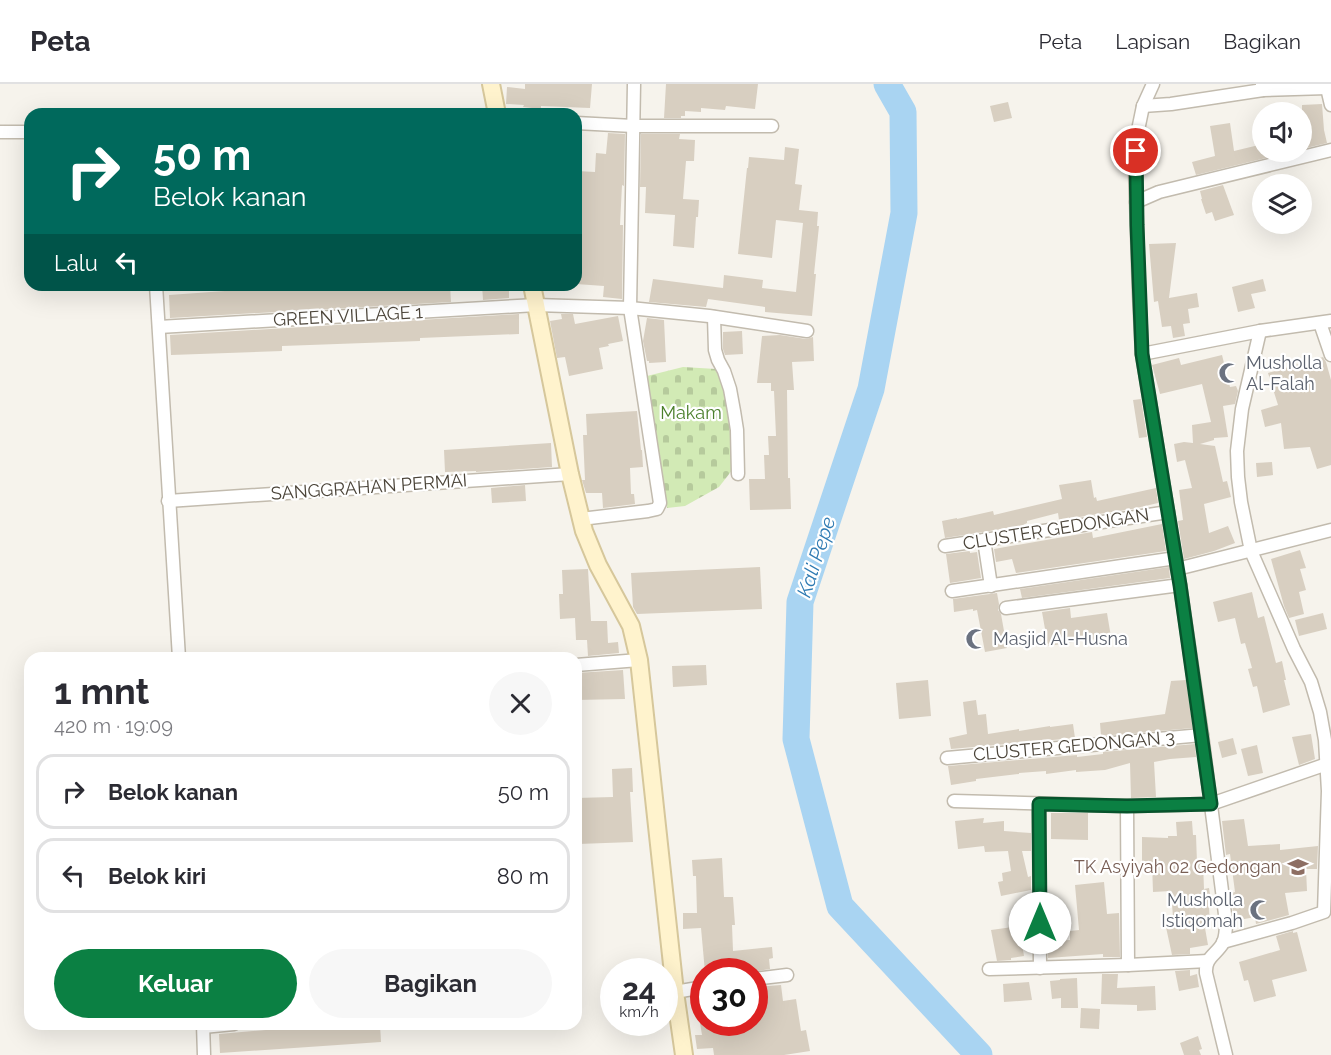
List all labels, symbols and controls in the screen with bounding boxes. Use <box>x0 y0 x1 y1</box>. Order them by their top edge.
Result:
text: Peta <box>30 25 91 58</box>
text: Peta <box>1039 29 1082 54</box>
text: Lapisan <box>1115 29 1190 54</box>
text: Bagikan <box>1223 29 1301 54</box>
map controls <box>1252 102 1312 234</box>
button: sound <box>1252 102 1312 162</box>
pin <box>1110 125 1161 176</box>
text: 50 m <box>153 131 251 180</box>
icon: right <box>54 132 132 210</box>
icon: arrive <box>1119 134 1152 167</box>
button: layers <box>1252 174 1312 234</box>
text: Belok kanan <box>153 181 307 212</box>
icon: left <box>110 246 143 279</box>
text: Lalu <box>54 250 98 276</box>
street label: GREEN VILLAGE 1 <box>273 301 424 330</box>
place label: Musholla Al-Falah <box>1246 352 1322 394</box>
mosque icon: Musholla Al-Falah <box>1217 361 1241 385</box>
park label: Makam <box>660 402 722 423</box>
street label: SANGGRAHAN PERMAI <box>270 469 468 504</box>
street label: CLUSTER GEDONGAN <box>961 503 1150 554</box>
water label: Kali Pepe <box>792 513 840 600</box>
mosque icon: Masjid Al-Husna <box>964 627 988 651</box>
place label: Masjid Al-Husna <box>993 628 1128 649</box>
text: 1 mnt <box>54 670 149 712</box>
button: close <box>489 672 552 735</box>
text: 420 m · 19:09 <box>54 714 173 738</box>
street label: CLUSTER GEDONGAN 3 <box>972 726 1176 765</box>
icon: right <box>57 775 90 808</box>
text: Belok kanan <box>108 779 238 805</box>
text: 50 m <box>498 779 549 805</box>
school or university icon: TK Asyiyah 02 Gedongan <box>1286 855 1310 879</box>
place label: TK Asyiyah 02 Gedongan <box>1074 856 1281 877</box>
icon: left <box>57 859 90 892</box>
text: Belok kiri <box>108 863 206 889</box>
text: 80 m <box>497 863 549 889</box>
place label: Musholla Istiqomah <box>1161 889 1243 931</box>
position arrow <box>1008 891 1072 955</box>
mosque icon: Musholla Istiqomah <box>1248 898 1272 922</box>
button: Keluar <box>54 949 297 1018</box>
button: Bagikan <box>309 949 552 1018</box>
speed limit sign: 30 <box>690 958 768 1036</box>
text: 24 <box>622 972 656 1007</box>
text: km/h <box>619 1003 659 1021</box>

